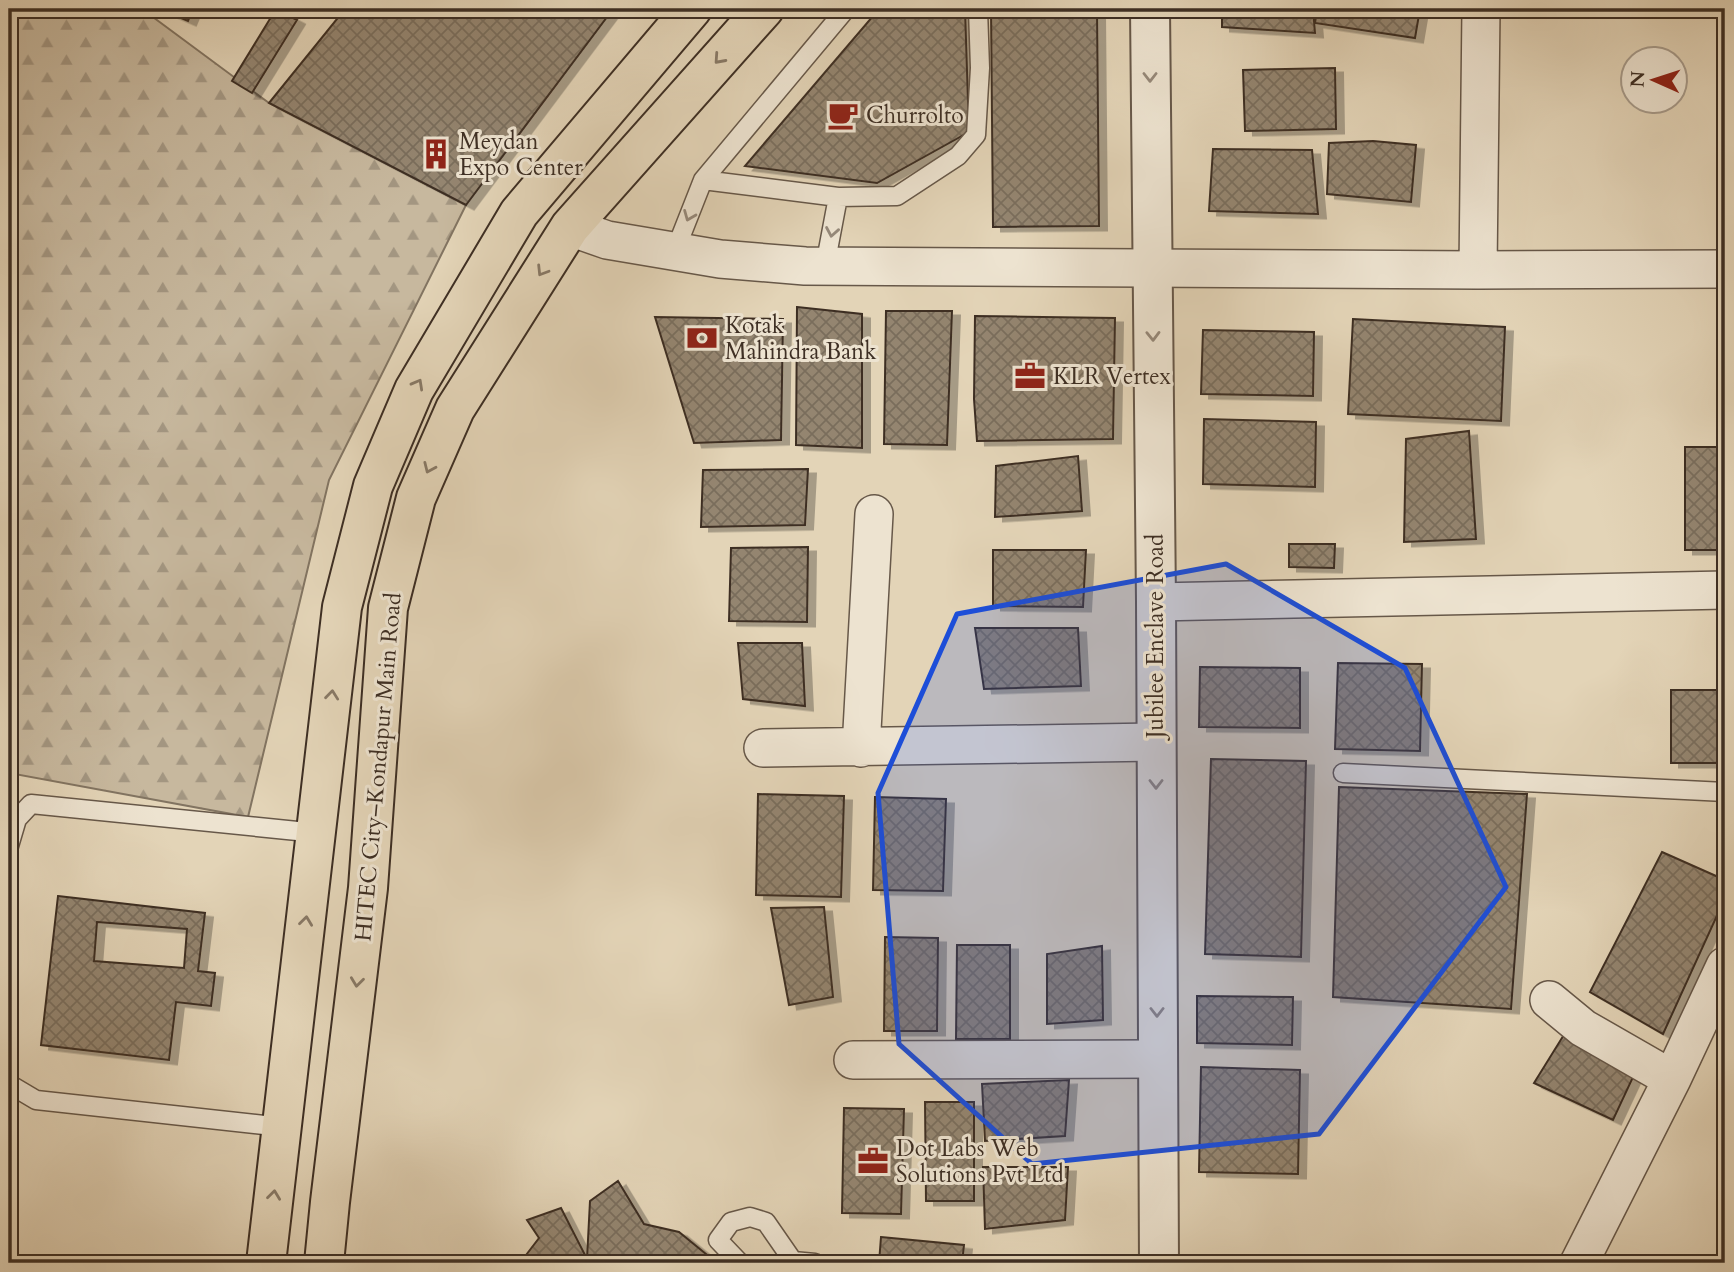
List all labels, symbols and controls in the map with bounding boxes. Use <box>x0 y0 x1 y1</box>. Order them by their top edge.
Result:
north arrow <box>1618 46 1688 116</box>
one-way arrow <box>714 51 727 64</box>
text: N <box>1625 70 1651 88</box>
one-way arrow <box>1143 72 1158 83</box>
cafe icon: Churrolto <box>826 98 860 132</box>
place label: Churrolto <box>866 100 964 131</box>
place label: Meydan Expo Center <box>459 126 583 183</box>
building icon: Meydan Expo Center <box>419 137 453 171</box>
one-way arrow <box>684 209 698 221</box>
one-way arrow <box>825 226 840 238</box>
one-way arrow <box>537 264 550 277</box>
place label: Kotak Mahindra Bank <box>725 310 877 367</box>
bank icon: Kotak Mahindra Bank <box>685 321 719 355</box>
one-way arrow <box>1145 331 1160 342</box>
office icon: KLR Vertex <box>1013 359 1047 393</box>
place label: KLR Vertex <box>1053 361 1172 392</box>
one-way arrow <box>410 378 423 391</box>
one-way arrow <box>423 461 437 473</box>
street label: Jubilee Enclave Road <box>1140 533 1171 741</box>
street label: HITEC City–Kondapur Main Road <box>347 591 409 943</box>
one-way arrow <box>325 689 340 701</box>
one-way arrow <box>1148 779 1164 790</box>
one-way arrow <box>299 915 314 927</box>
one-way arrow <box>349 976 364 988</box>
one-way arrow <box>1149 1007 1165 1017</box>
place label: Dot Labs Web Solutions Pvt Ltd <box>896 1133 1064 1190</box>
office icon: Dot Labs Web Solutions Pvt Ltd <box>856 1144 890 1178</box>
one-way arrow <box>267 1190 282 1201</box>

